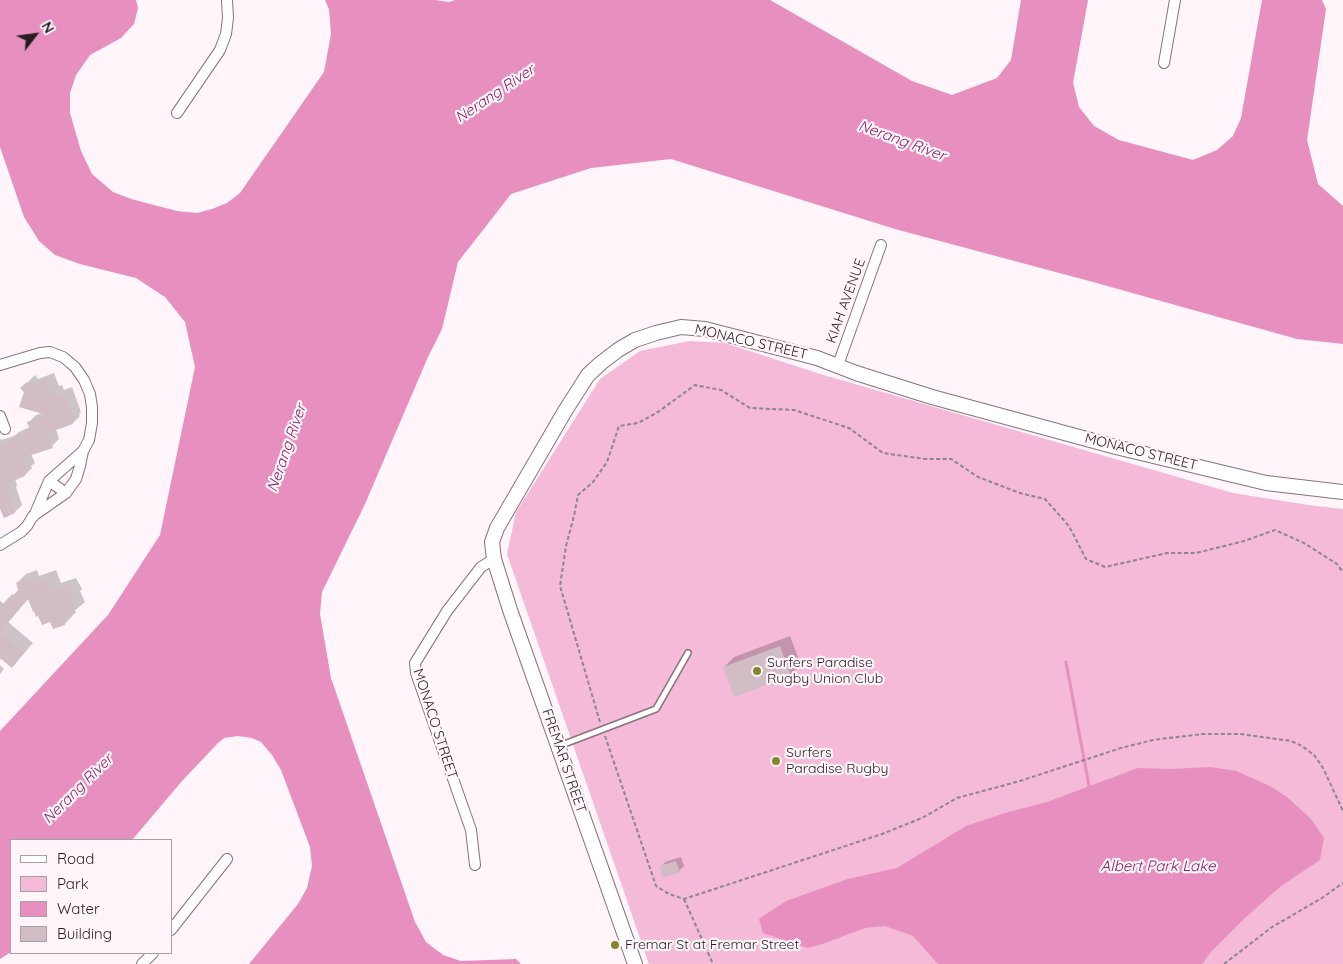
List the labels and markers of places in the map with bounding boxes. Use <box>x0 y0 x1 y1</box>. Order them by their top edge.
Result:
place label: Surfers Paradise Rugby Union Club <box>767 655 883 688</box>
marker: Surfers Paradise Rugby Union Club <box>751 665 763 677</box>
place label: Surfers Paradise Rugby <box>786 745 888 778</box>
marker: Surfers Paradise Rugby <box>770 755 782 767</box>
place label: Fremar St at Fremar Street <box>625 937 799 953</box>
marker: Fremar St at Fremar Street <box>609 939 621 951</box>

